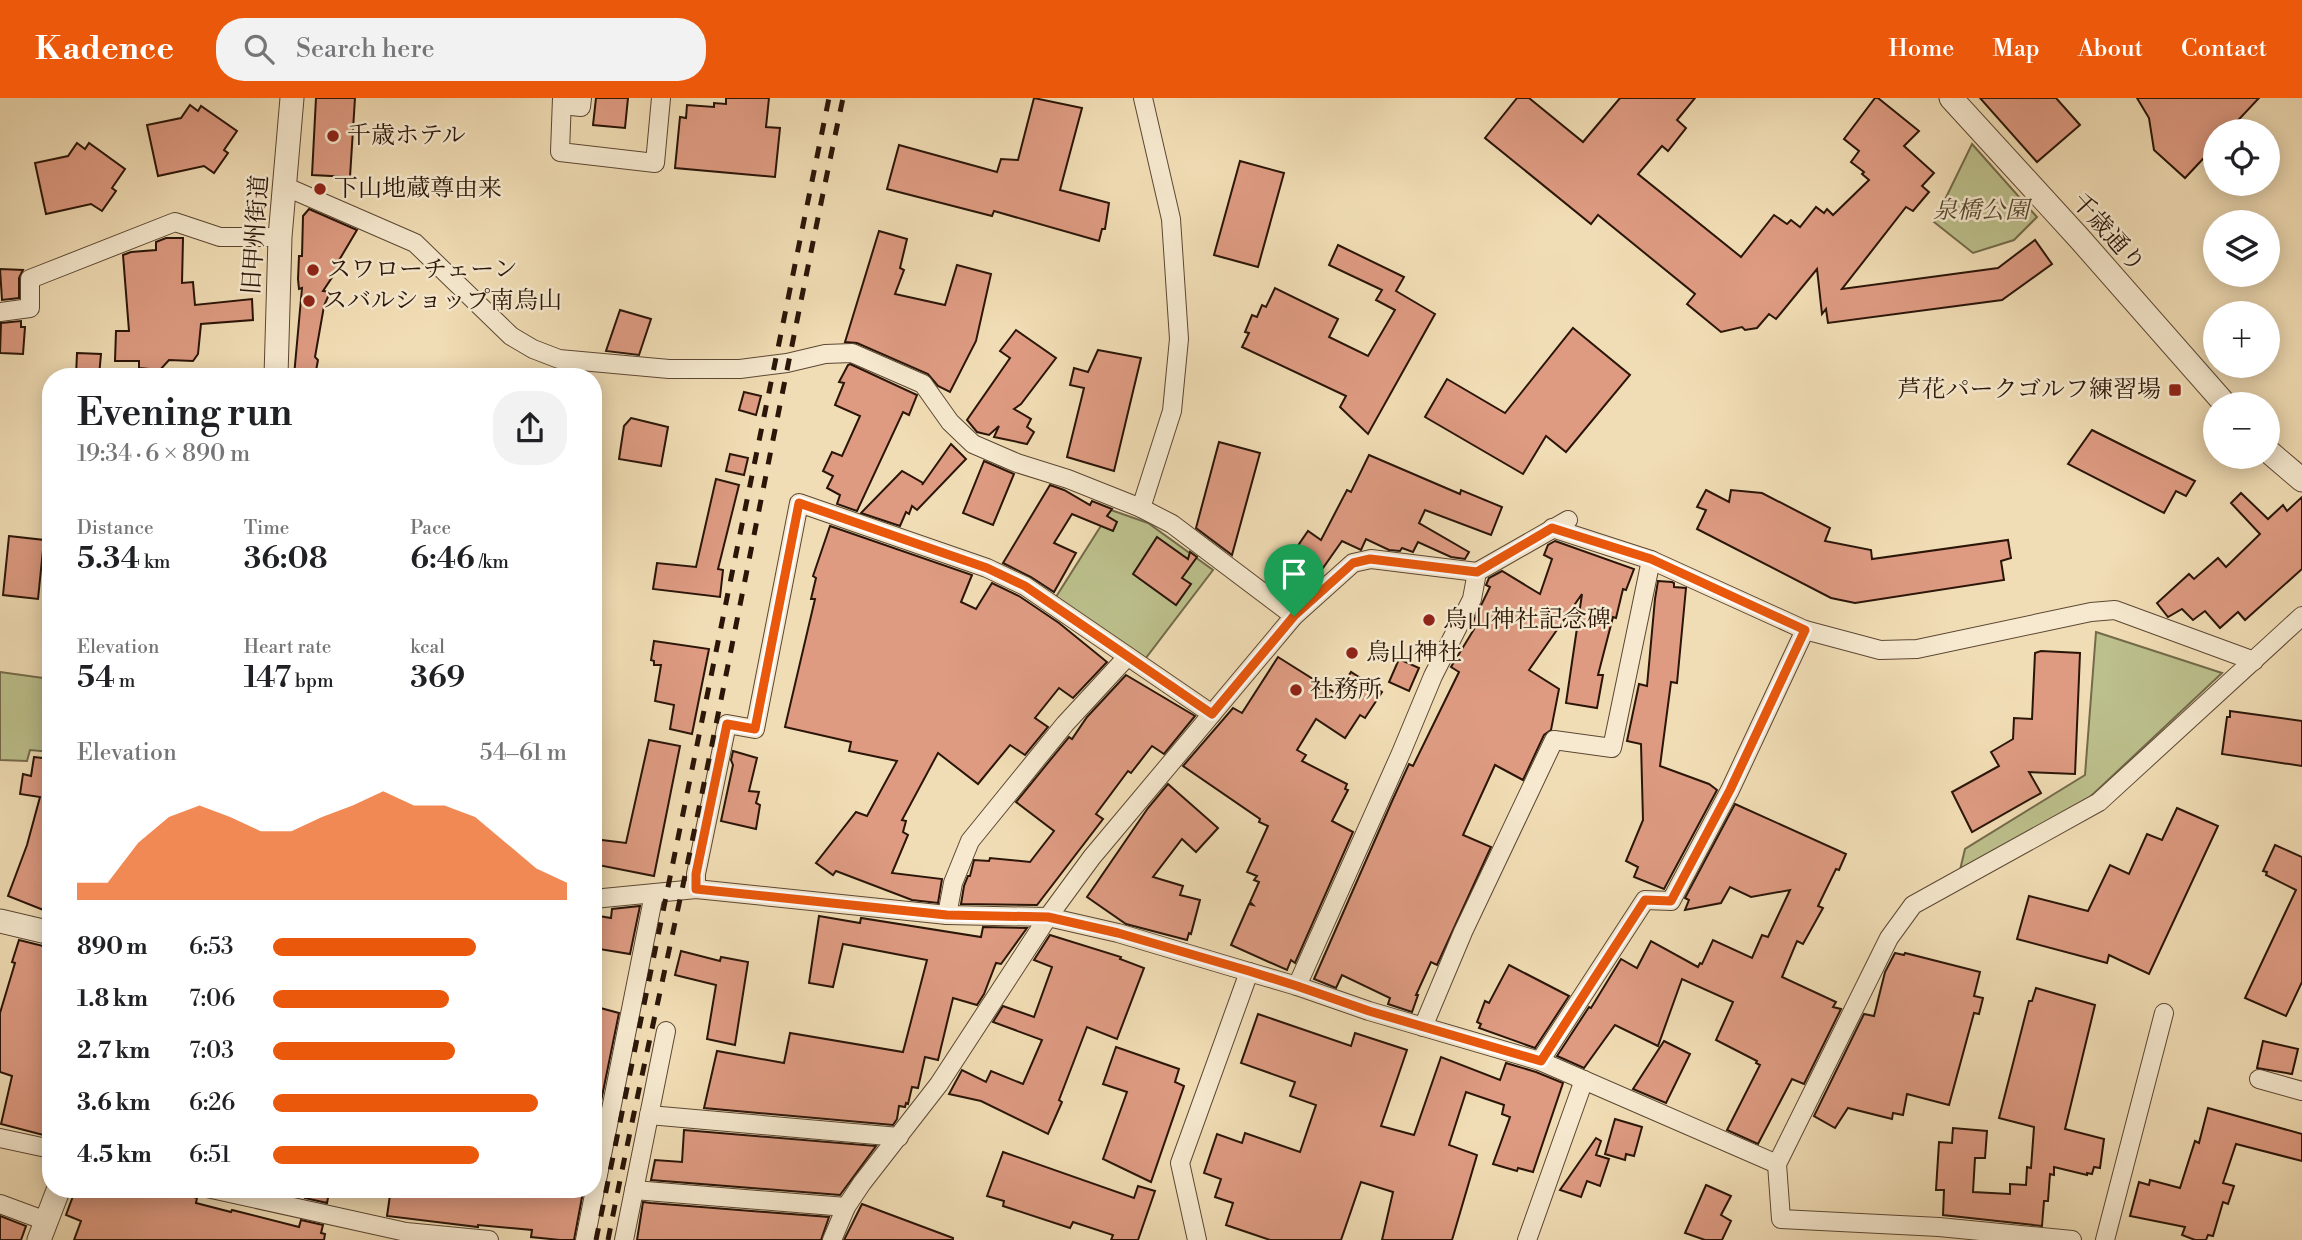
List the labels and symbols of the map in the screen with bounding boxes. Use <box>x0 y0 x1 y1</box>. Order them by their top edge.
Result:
place label: 千歳ホテル <box>347 121 466 151</box>
marker: 千歳ホテル <box>325 128 341 144</box>
street label: 旧甲州街道 <box>237 174 275 296</box>
place label: 下山地蔵尊由来 <box>334 174 502 204</box>
marker: 下山地蔵尊由来 <box>312 181 328 197</box>
street label: 千歳通り <box>2065 187 2151 279</box>
park label: 泉橋公園 <box>1933 196 2033 226</box>
place label: スワローチェーン <box>327 255 518 285</box>
marker: スワローチェーン <box>305 262 321 278</box>
place label: スバルショップ南烏山 <box>323 286 562 316</box>
marker: スバルショップ南烏山 <box>301 293 317 309</box>
place label: 芦花パークゴルフ練習場 <box>1897 375 2161 405</box>
marker: 芦花パークゴルフ練習場 <box>2167 382 2183 398</box>
pin <box>1264 544 1324 616</box>
place label: 烏山神社記念碑 <box>1443 605 1611 635</box>
marker: 烏山神社記念碑 <box>1421 612 1437 628</box>
place label: 烏山神社 <box>1366 638 1462 668</box>
marker: 烏山神社 <box>1344 645 1360 661</box>
place label: 社務所 <box>1310 675 1382 705</box>
marker: 社務所 <box>1288 682 1304 698</box>

